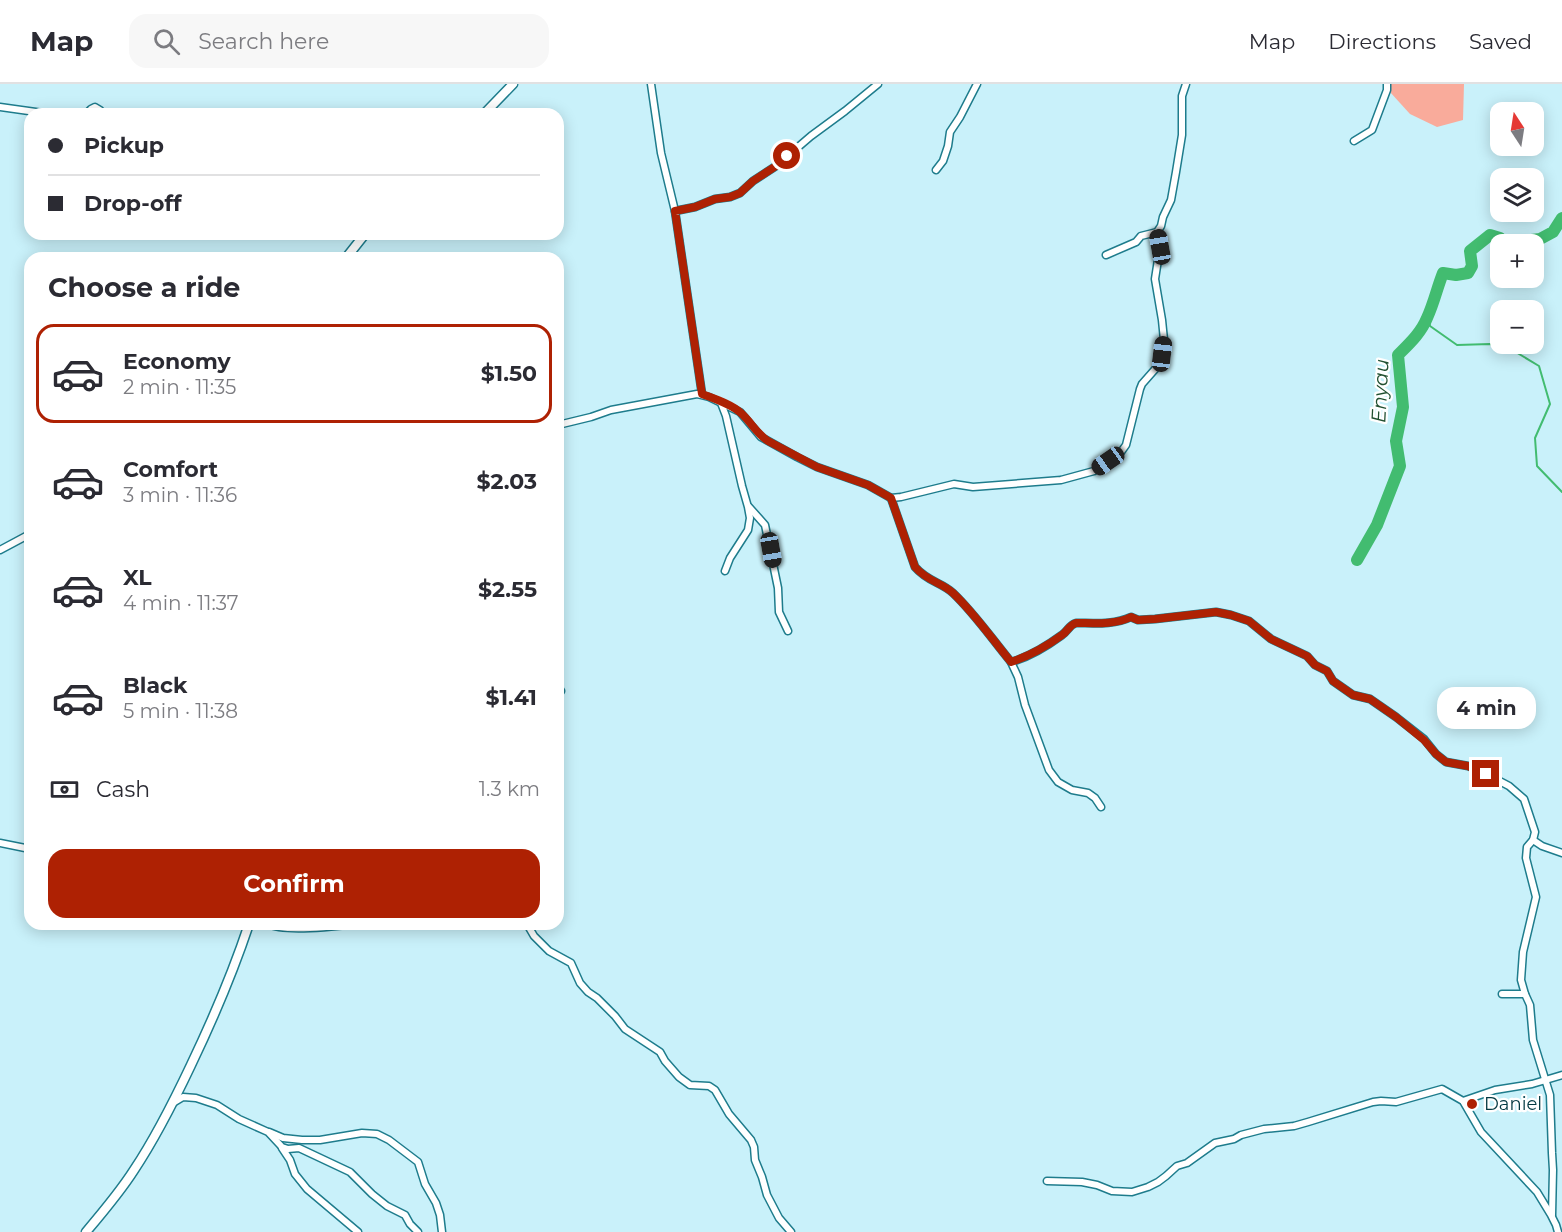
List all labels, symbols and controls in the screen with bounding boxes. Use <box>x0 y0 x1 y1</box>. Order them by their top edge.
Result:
search box <box>129 14 549 68</box>
text: Map <box>30 24 93 58</box>
icon: search <box>150 25 183 58</box>
text: Search here <box>198 28 329 55</box>
text: Map <box>1249 29 1295 54</box>
text: Directions <box>1328 29 1436 54</box>
text: Saved <box>1469 29 1532 54</box>
north arrow <box>1490 102 1544 156</box>
map controls <box>1490 102 1544 354</box>
text: Pickup <box>84 132 164 159</box>
route start <box>773 142 800 169</box>
button: layers <box>1490 168 1544 222</box>
text: Drop-off <box>84 190 182 217</box>
car <box>1148 228 1172 266</box>
button: + <box>1490 234 1544 288</box>
text: Choose a ride <box>48 271 240 304</box>
button: − <box>1490 300 1544 354</box>
car <box>1151 335 1173 373</box>
icon: car <box>51 347 105 401</box>
text: Economy <box>123 348 231 375</box>
water label: Enyau <box>1366 358 1394 424</box>
text: $1.50 <box>481 360 537 387</box>
text: 2 min · 11:35 <box>123 375 236 399</box>
car <box>1088 443 1128 479</box>
icon: car <box>51 455 105 509</box>
text: Comfort <box>123 456 218 483</box>
text: $2.03 <box>477 468 537 495</box>
text: 3 min · 11:36 <box>123 483 237 507</box>
car <box>759 531 783 569</box>
icon: car <box>51 563 105 617</box>
text: XL <box>123 564 152 591</box>
text: $2.55 <box>478 576 537 603</box>
text: 4 min · 11:37 <box>123 591 239 615</box>
icon: car <box>51 671 105 725</box>
text: Black <box>123 672 187 699</box>
text: $1.41 <box>486 684 537 711</box>
callout: 4 min <box>1436 687 1536 729</box>
text: 4 min <box>1456 696 1517 720</box>
text: 5 min · 11:38 <box>123 699 238 723</box>
route end <box>1472 760 1499 787</box>
icon: cash <box>48 773 81 806</box>
text: Cash <box>96 776 150 803</box>
text: 1.3 km <box>479 777 540 801</box>
button: Confirm <box>48 849 540 918</box>
place label: Daniel <box>1484 1093 1542 1115</box>
marker: Daniel <box>1465 1097 1479 1111</box>

